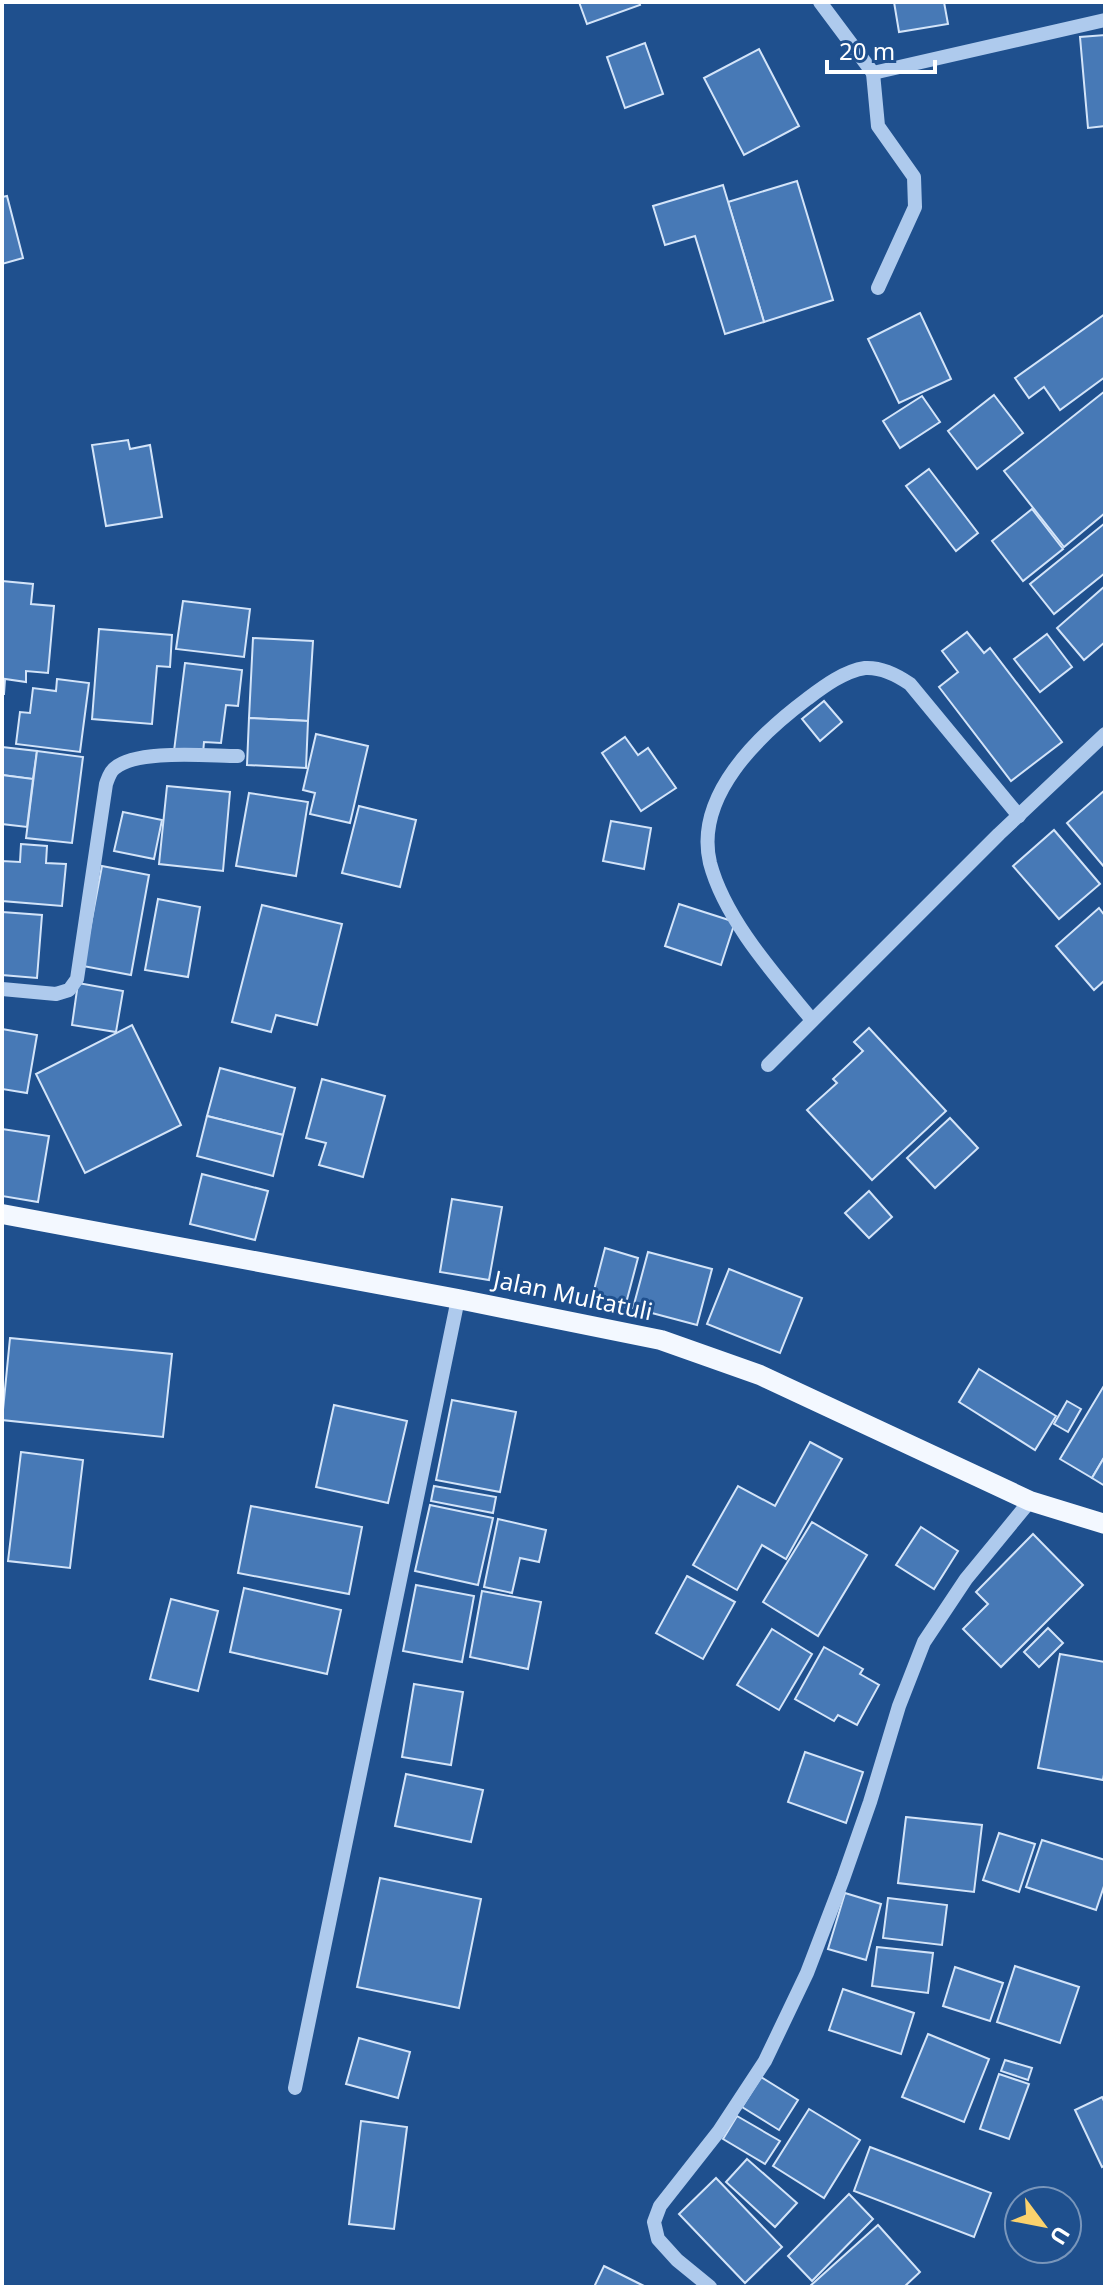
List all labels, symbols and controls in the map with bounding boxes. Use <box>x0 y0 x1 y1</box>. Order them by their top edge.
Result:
scale bar <box>827 24 935 74</box>
text: 20 m <box>839 34 895 67</box>
street label: Jalan Multatuli <box>489 1261 656 1327</box>
north arrow <box>1003 2185 1083 2265</box>
text: U <box>1044 2221 1078 2251</box>

